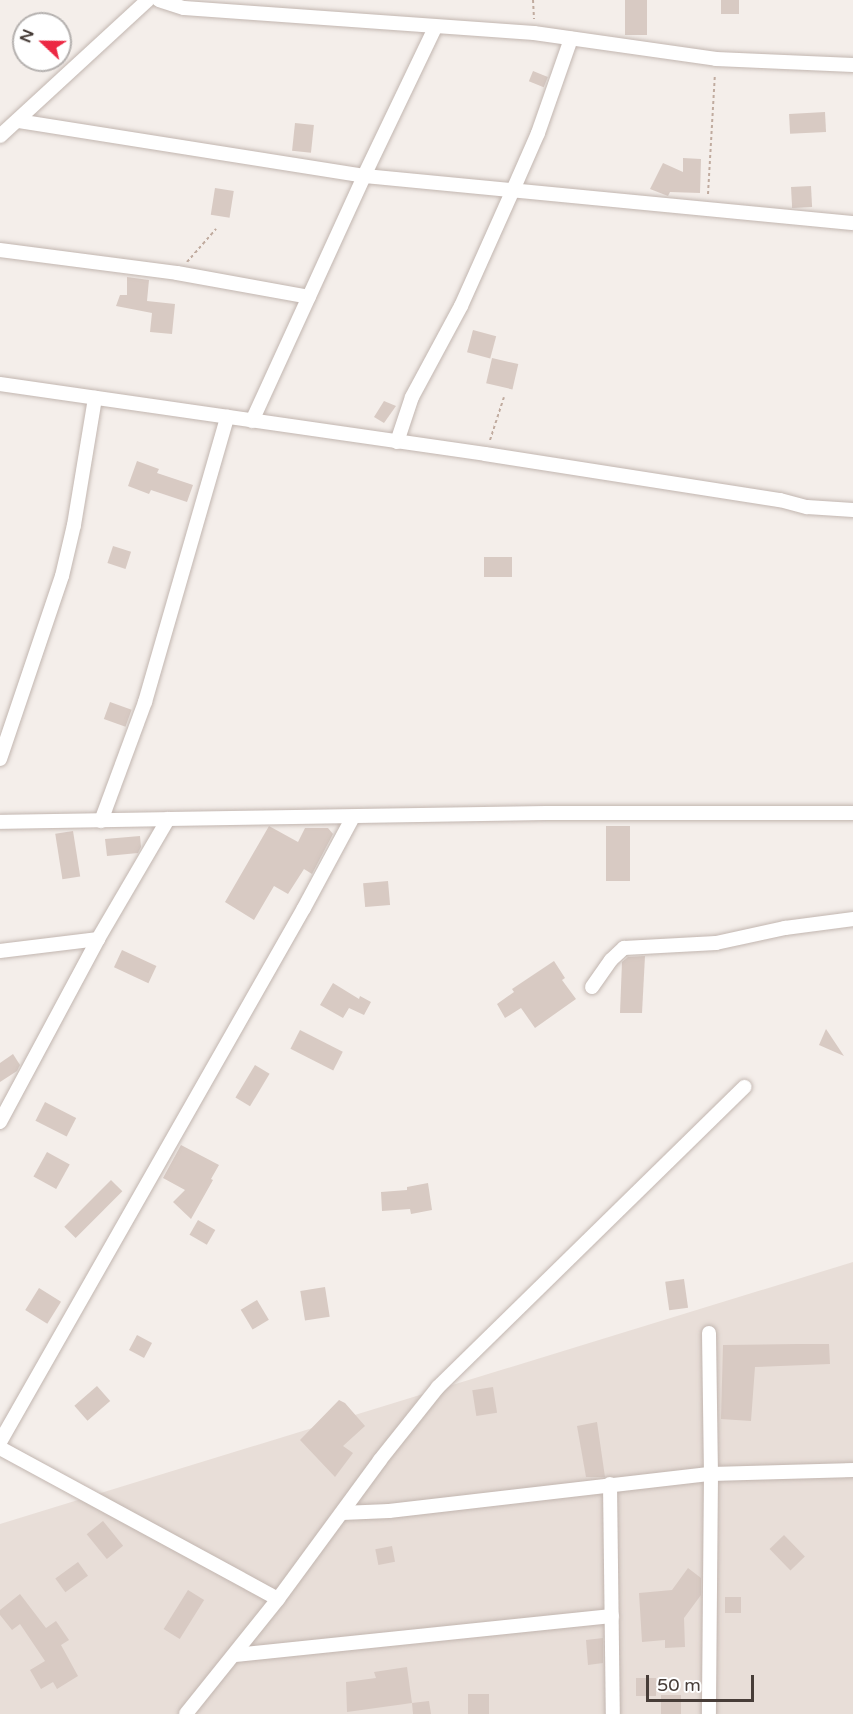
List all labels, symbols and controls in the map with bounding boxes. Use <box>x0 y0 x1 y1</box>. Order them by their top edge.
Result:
north arrow <box>12 12 72 72</box>
text: N <box>15 26 39 46</box>
scale bar <box>649 1663 757 1701</box>
text: 50 m <box>657 1674 701 1696</box>

